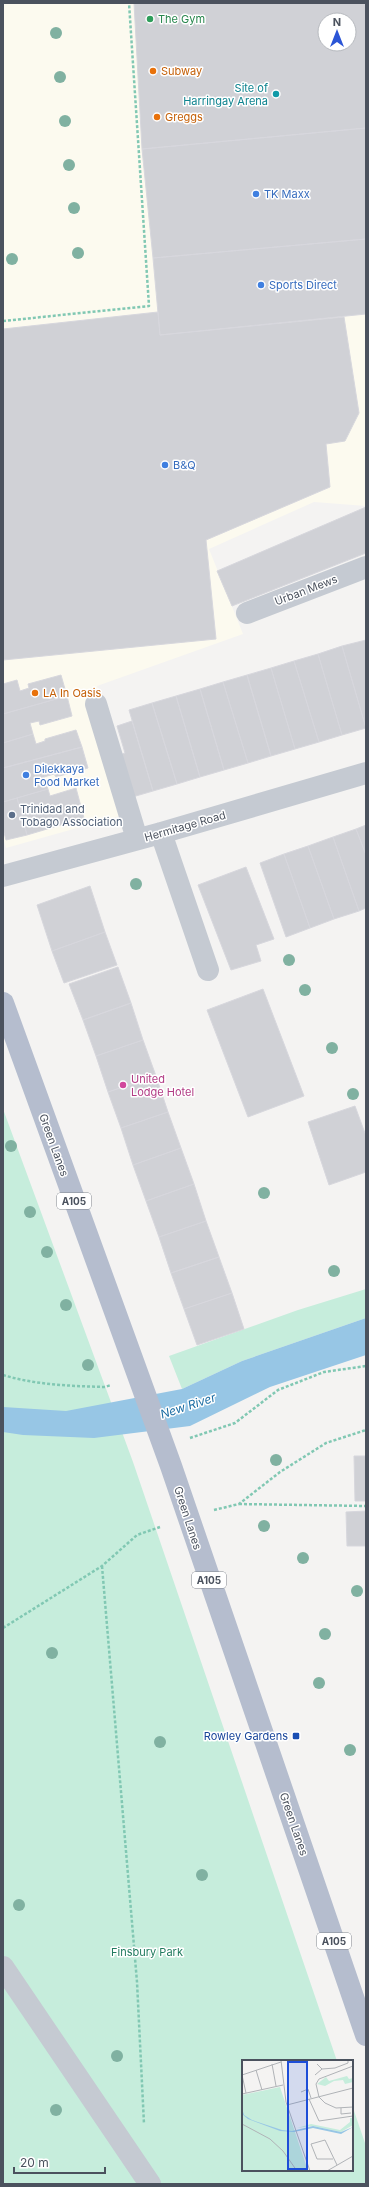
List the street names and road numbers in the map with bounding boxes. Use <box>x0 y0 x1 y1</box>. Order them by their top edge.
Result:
street label: Urban Mews <box>273 572 340 608</box>
street label: Hermitage Road <box>143 808 227 844</box>
street label: Green Lanes <box>36 1112 72 1178</box>
road number: A105 <box>57 1193 91 1209</box>
street label: Green Lanes <box>171 1485 205 1552</box>
road number: A105 <box>192 1572 226 1588</box>
street label: Green Lanes <box>277 1791 311 1858</box>
road number: A105 <box>317 1933 351 1949</box>

